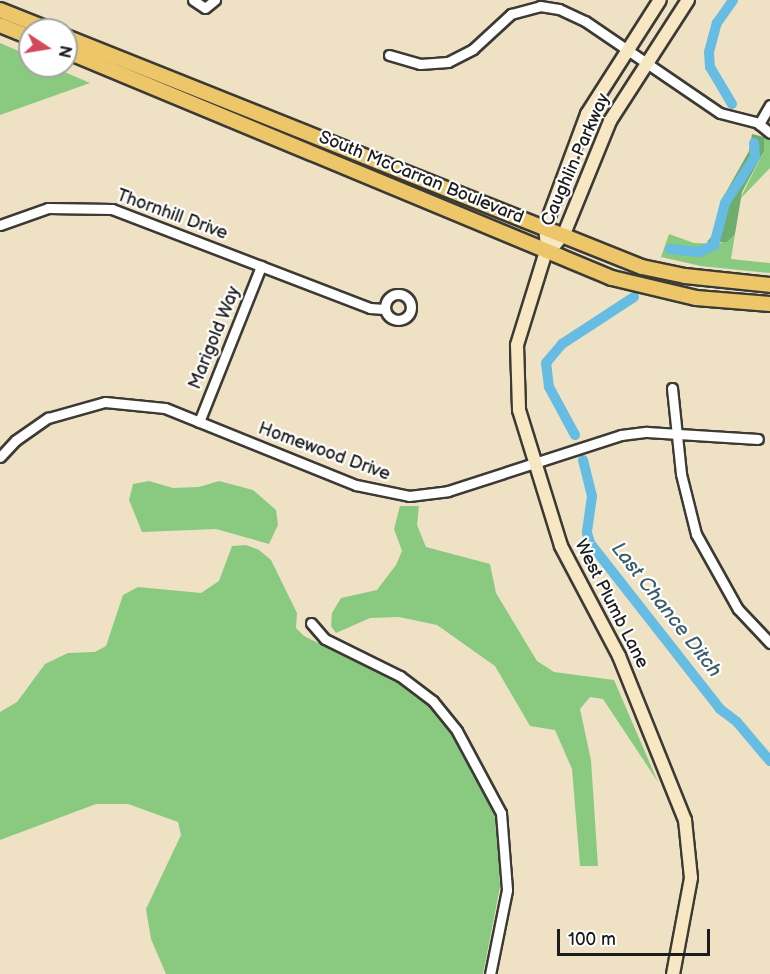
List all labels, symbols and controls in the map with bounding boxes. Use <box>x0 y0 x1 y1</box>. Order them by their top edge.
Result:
north arrow <box>18 18 78 78</box>
text: N <box>54 44 75 59</box>
street label: Caughlin Parkway <box>537 90 615 230</box>
street label: South McCarran Boulevard <box>315 127 527 229</box>
street label: Thornhill Drive <box>114 185 230 245</box>
street label: Marigold Way <box>184 283 246 393</box>
street label: Homewood Drive <box>255 418 393 486</box>
street label: West Plumb Lane <box>569 536 653 672</box>
water label: Last Chance Ditch <box>606 538 726 682</box>
scale bar <box>560 917 713 955</box>
text: 100 m <box>568 929 616 950</box>

